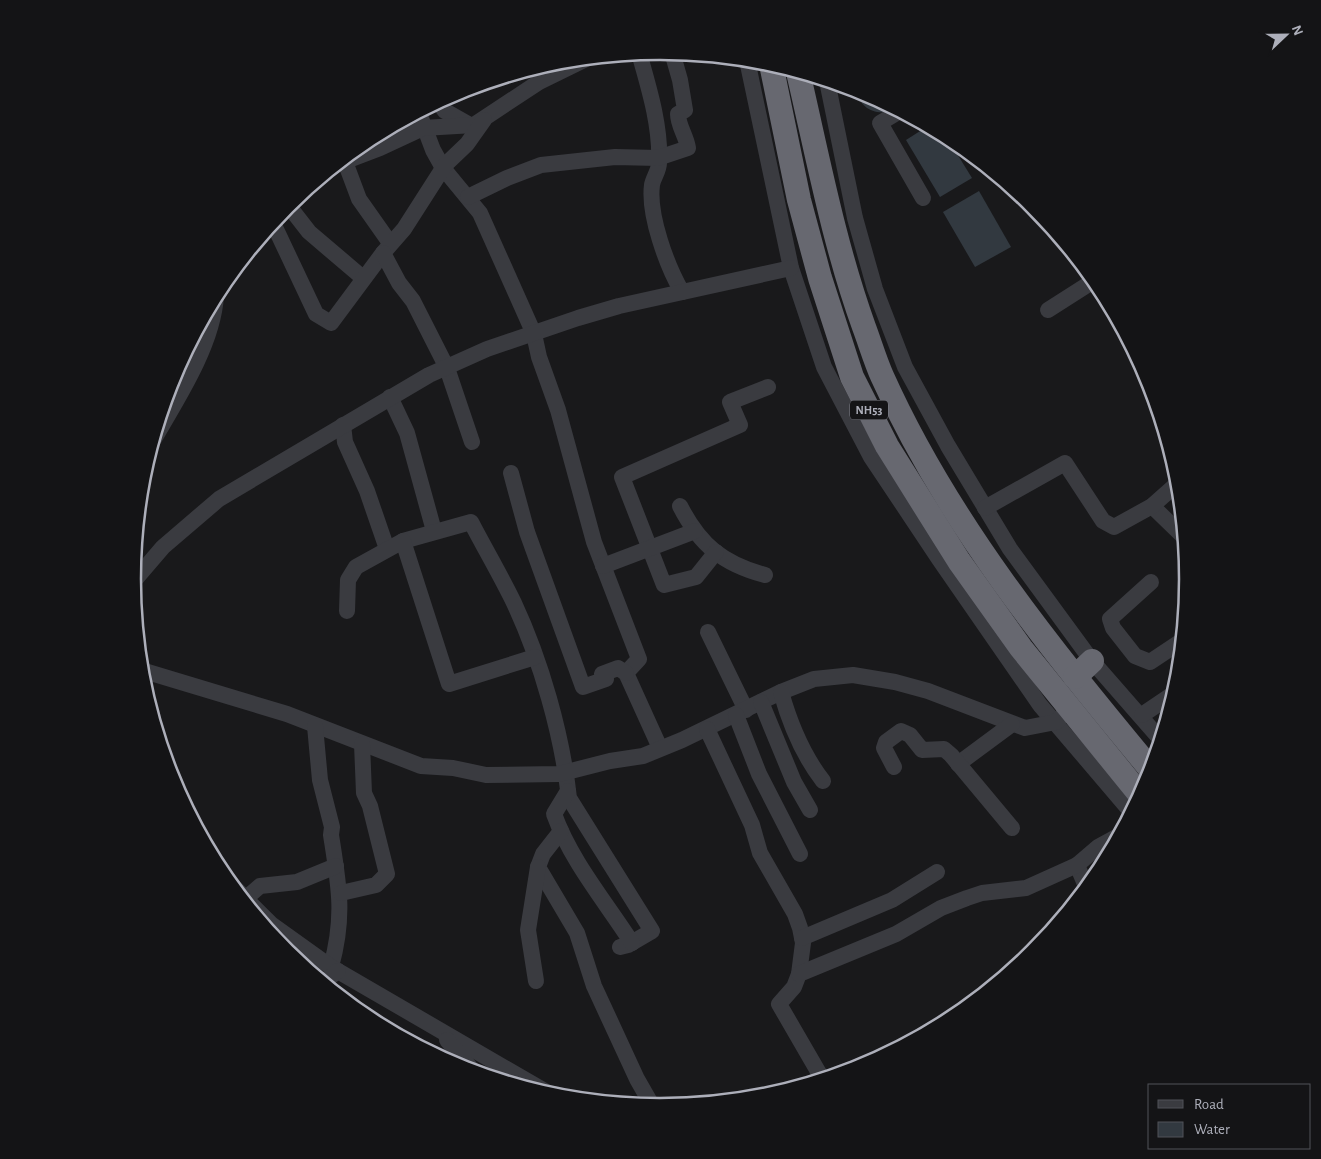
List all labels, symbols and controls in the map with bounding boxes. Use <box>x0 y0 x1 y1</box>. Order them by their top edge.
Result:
north arrow <box>1261 10 1311 60</box>
text: N <box>1289 23 1305 38</box>
road number: NH53 <box>850 400 888 420</box>
legend <box>1148 1084 1311 1149</box>
text: Road <box>1194 1097 1224 1112</box>
text: Water <box>1194 1122 1230 1137</box>

